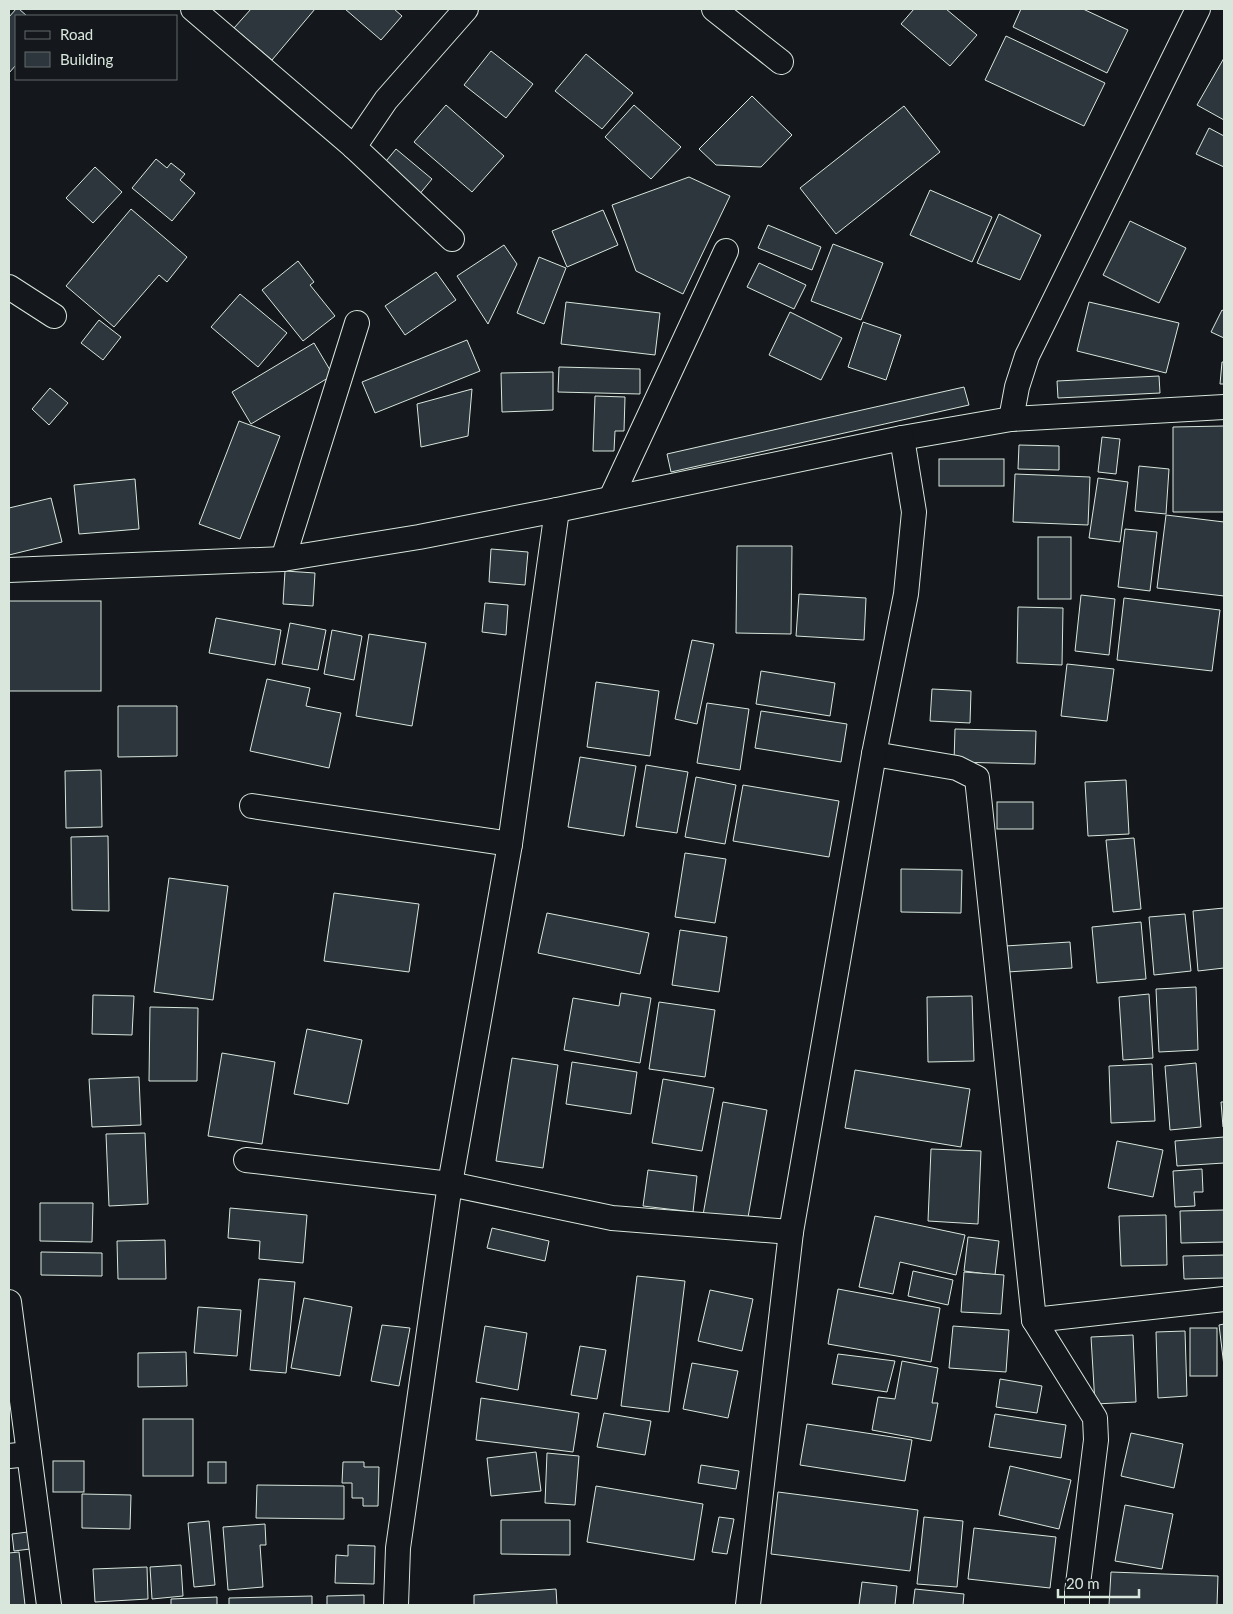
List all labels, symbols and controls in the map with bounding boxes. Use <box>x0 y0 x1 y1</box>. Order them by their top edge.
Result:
legend <box>15 15 178 80</box>
text: Road <box>60 25 93 43</box>
text: Building <box>60 50 113 68</box>
scale bar <box>1058 1566 1139 1598</box>
text: 20 m <box>1066 1574 1100 1592</box>

